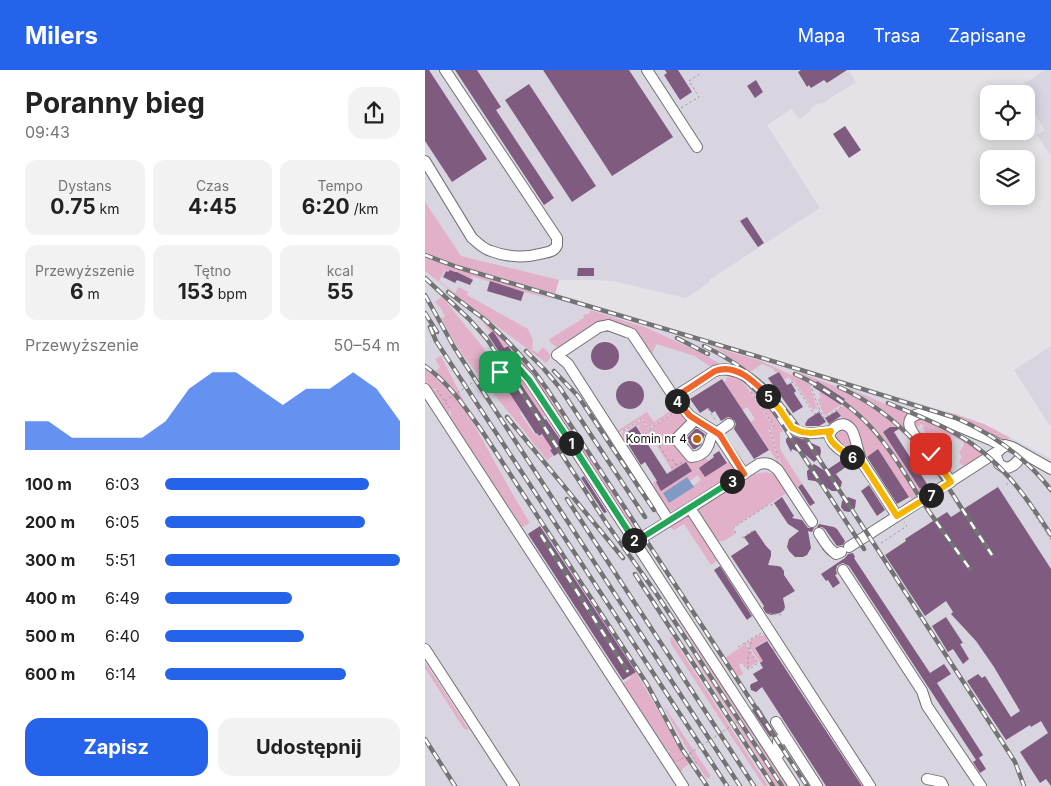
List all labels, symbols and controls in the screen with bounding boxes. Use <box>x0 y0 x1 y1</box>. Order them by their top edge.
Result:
text: Milers <box>25 21 98 50</box>
text: Mapa <box>798 25 845 46</box>
text: Trasa <box>873 25 920 46</box>
text: Zapisane <box>948 25 1026 46</box>
map controls <box>980 85 1035 205</box>
button: locate <box>980 85 1035 140</box>
text: Poranny bieg <box>25 86 205 120</box>
button: share <box>348 87 400 139</box>
text: 09:43 <box>25 122 70 142</box>
button: layers <box>980 150 1035 205</box>
text: Dystans <box>58 177 112 194</box>
text: Czas <box>196 177 229 194</box>
text: Tempo <box>317 177 363 194</box>
text: 0.75 <box>50 194 96 219</box>
text: 4:45 <box>188 194 237 219</box>
text: 6:20 <box>302 194 350 219</box>
text: km <box>96 200 120 217</box>
text: /km <box>350 200 379 217</box>
text: Przewyższenie <box>35 262 135 279</box>
text: Tętno <box>194 262 231 279</box>
text: kcal <box>327 262 354 279</box>
text: 6 <box>70 279 84 304</box>
text: 153 <box>178 279 214 304</box>
text: 55 <box>327 279 354 304</box>
text: m <box>84 285 100 302</box>
text: bpm <box>214 285 247 302</box>
text: Przewyższenie <box>25 335 139 355</box>
text: 50–54 m <box>334 335 400 355</box>
pin <box>479 351 521 393</box>
icon: arrive <box>486 358 514 386</box>
pin: 5 <box>755 384 781 408</box>
pin: 4 <box>665 388 689 414</box>
text: 5 <box>764 388 773 405</box>
text: 4 <box>673 393 682 410</box>
pin: 1 <box>559 430 583 456</box>
place label: Komin nr 4 <box>626 431 687 446</box>
marker: Komin nr 4 <box>691 433 703 445</box>
pin <box>910 433 952 475</box>
text: 1 <box>568 435 575 452</box>
icon: check <box>917 440 945 468</box>
pin: 6 <box>839 444 865 470</box>
text: 6 <box>848 449 857 466</box>
pin: 3 <box>719 468 745 494</box>
text: 3 <box>728 473 737 490</box>
text: 100 m <box>25 474 72 494</box>
text: 6:03 <box>105 474 140 494</box>
pin: 7 <box>919 482 943 508</box>
text: 7 <box>927 487 936 504</box>
text: 200 m <box>25 512 75 532</box>
text: 6:05 <box>105 512 139 532</box>
pin: 2 <box>621 528 647 552</box>
text: 2 <box>630 532 639 549</box>
text: 300 m <box>25 550 75 570</box>
text: 5:51 <box>105 550 136 570</box>
text: 400 m <box>25 588 76 608</box>
text: 6:49 <box>105 588 140 608</box>
text: 500 m <box>25 626 75 646</box>
text: 6:40 <box>105 626 140 646</box>
text: 600 m <box>25 664 75 684</box>
text: 6:14 <box>105 664 136 684</box>
button: Zapisz <box>25 718 208 776</box>
button: Udostępnij <box>218 718 400 776</box>

